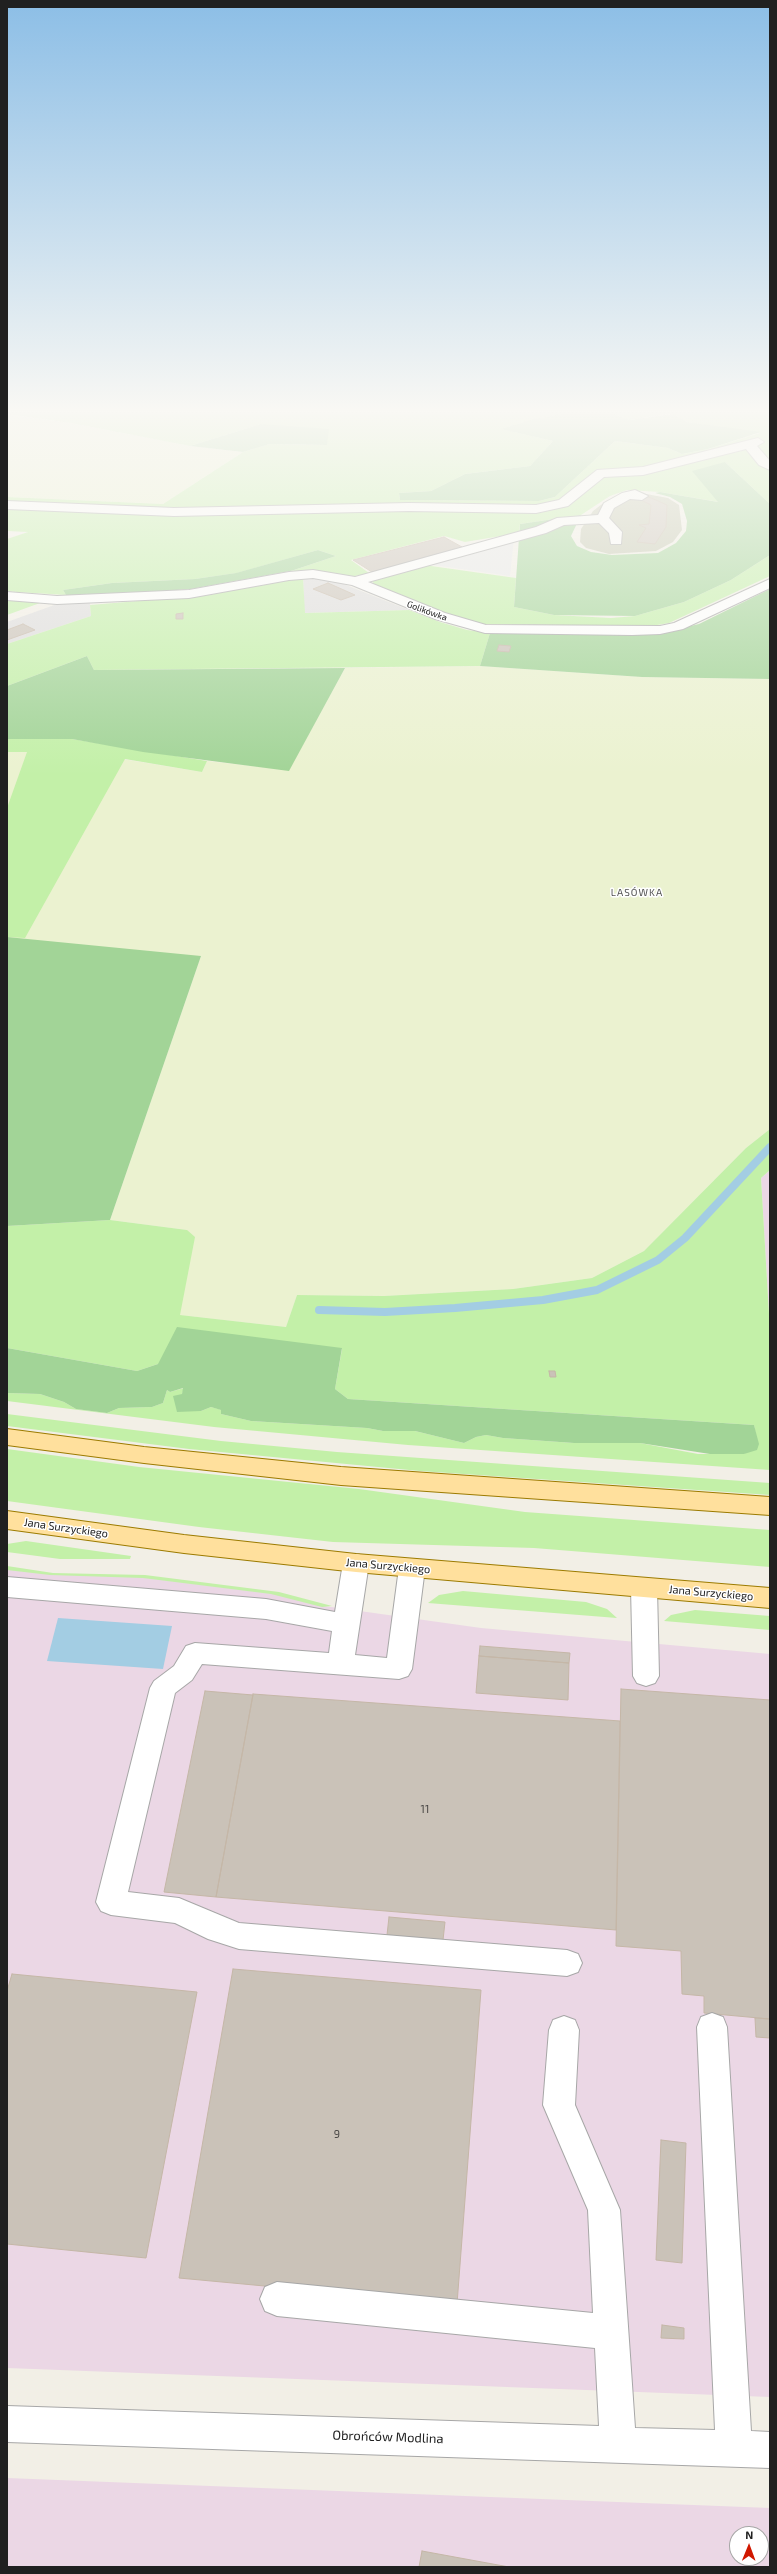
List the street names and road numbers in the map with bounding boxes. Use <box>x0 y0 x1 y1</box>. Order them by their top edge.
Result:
street label: Golikówka <box>405 599 449 623</box>
street label: Jana Surzyckiego <box>23 1516 109 1540</box>
street label: Jana Surzyckiego <box>345 1556 431 1576</box>
street label: Jana Surzyckiego <box>668 1583 754 1603</box>
street label: Obrońców Modlina <box>332 2427 444 2447</box>

